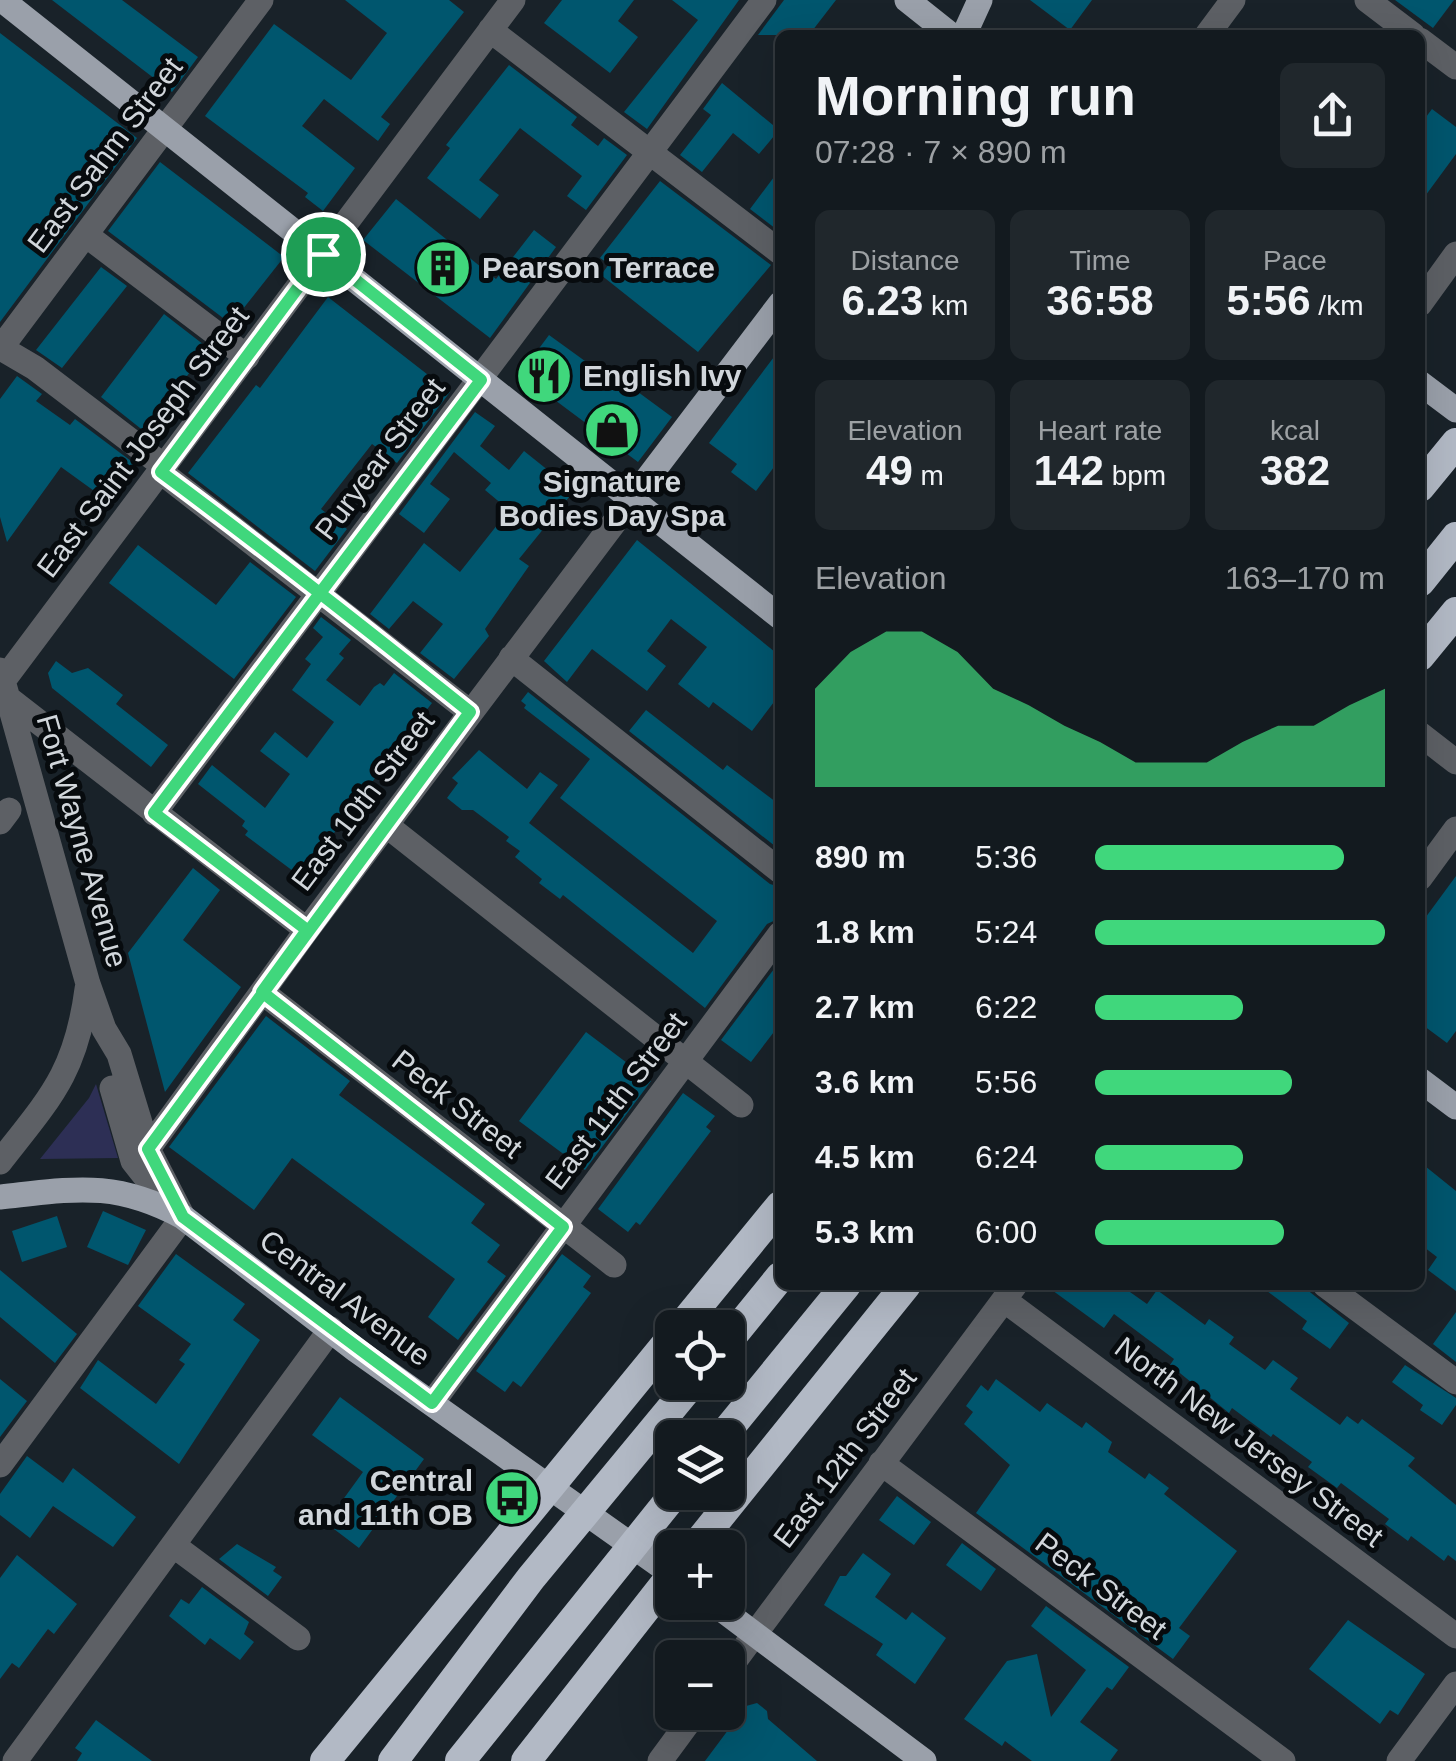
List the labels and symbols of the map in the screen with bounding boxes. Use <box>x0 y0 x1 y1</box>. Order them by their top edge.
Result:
street label: East Sahm Street <box>21 50 189 259</box>
pin <box>281 212 366 297</box>
building icon: Pearson Terrace <box>413 238 473 298</box>
place label: Pearson Terrace <box>482 251 715 284</box>
street label: East Saint Joseph Street <box>30 299 256 583</box>
restaurant icon: English Ivy <box>514 346 574 406</box>
place label: English Ivy <box>583 359 742 392</box>
street label: Puryear Street <box>308 371 451 546</box>
shop icon: Signature Bodies Day Spa <box>582 400 642 460</box>
place label: Signature Bodies Day Spa <box>499 465 726 532</box>
street label: East 10th Street <box>285 704 441 897</box>
street label: Fort Wayne Avenue <box>31 710 134 971</box>
street label: East 11th Street <box>538 1005 693 1196</box>
street label: Peck Street <box>386 1043 529 1165</box>
street label: Central Avenue <box>254 1223 437 1372</box>
street label: North New Jersey Street <box>1109 1330 1390 1554</box>
street label: East 12th Street <box>767 1361 923 1554</box>
place label: Central and 11th OB <box>298 1464 473 1531</box>
bus stop icon: Central and 11th OB <box>482 1468 542 1528</box>
street label: Peck Street <box>1029 1526 1174 1646</box>

